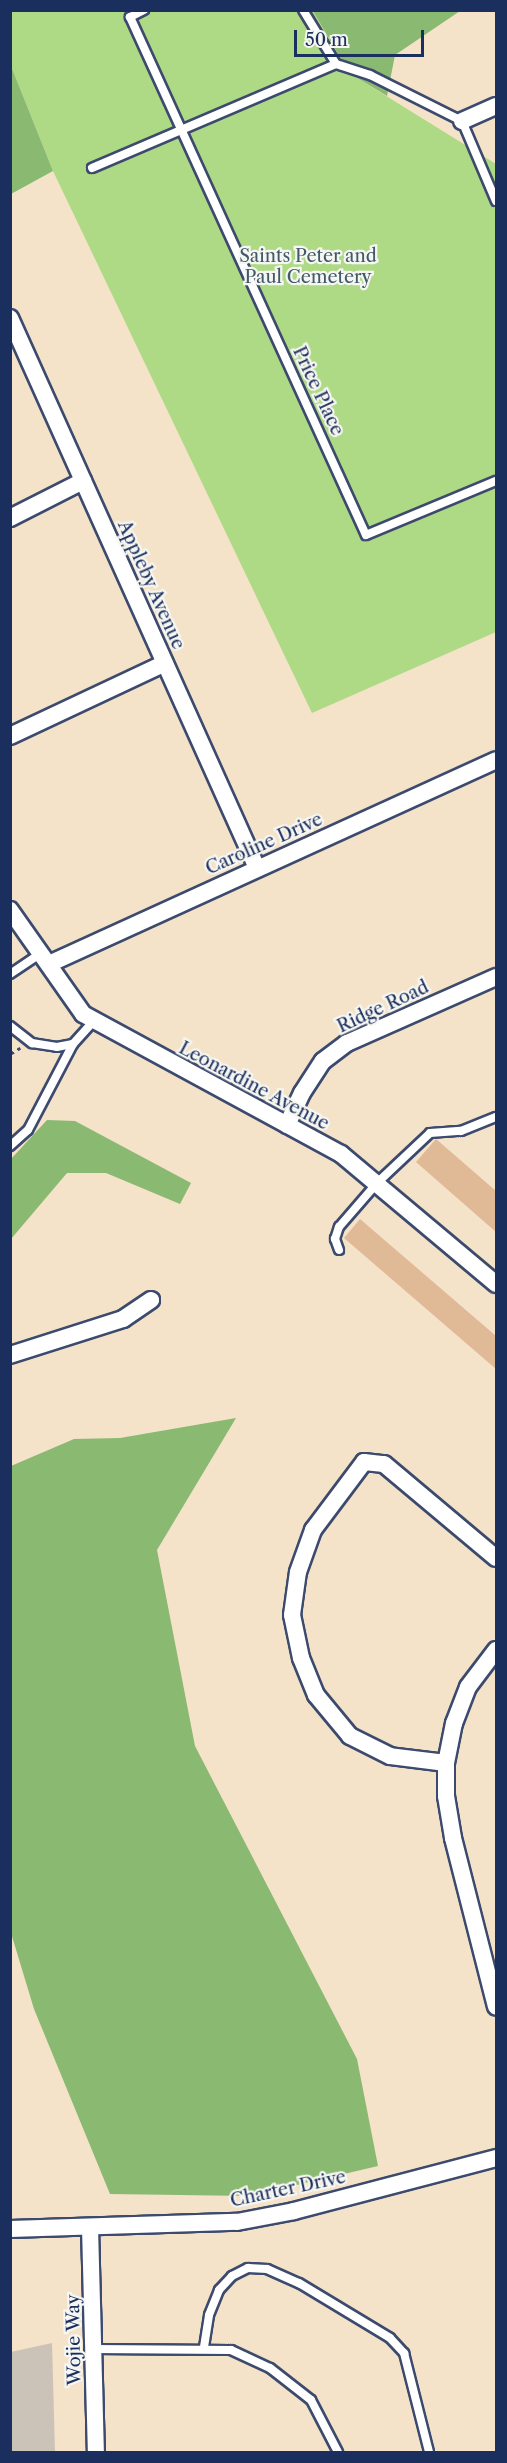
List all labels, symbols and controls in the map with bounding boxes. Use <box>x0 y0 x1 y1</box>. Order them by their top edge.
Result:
scale bar <box>297 18 428 56</box>
text: 50 m <box>305 29 348 51</box>
park label: Saints Peter and Paul Cemetery <box>239 246 377 288</box>
street label: Price Place <box>288 343 348 439</box>
street label: Appleby Avenue <box>113 517 189 653</box>
street label: Caroline Drive <box>202 809 326 879</box>
street label: Ridge Road <box>334 976 432 1038</box>
street label: Leonardine Avenue <box>175 1037 333 1135</box>
street label: Charter Drive <box>228 2166 348 2212</box>
street label: Wojie Way <box>62 2294 86 2386</box>

